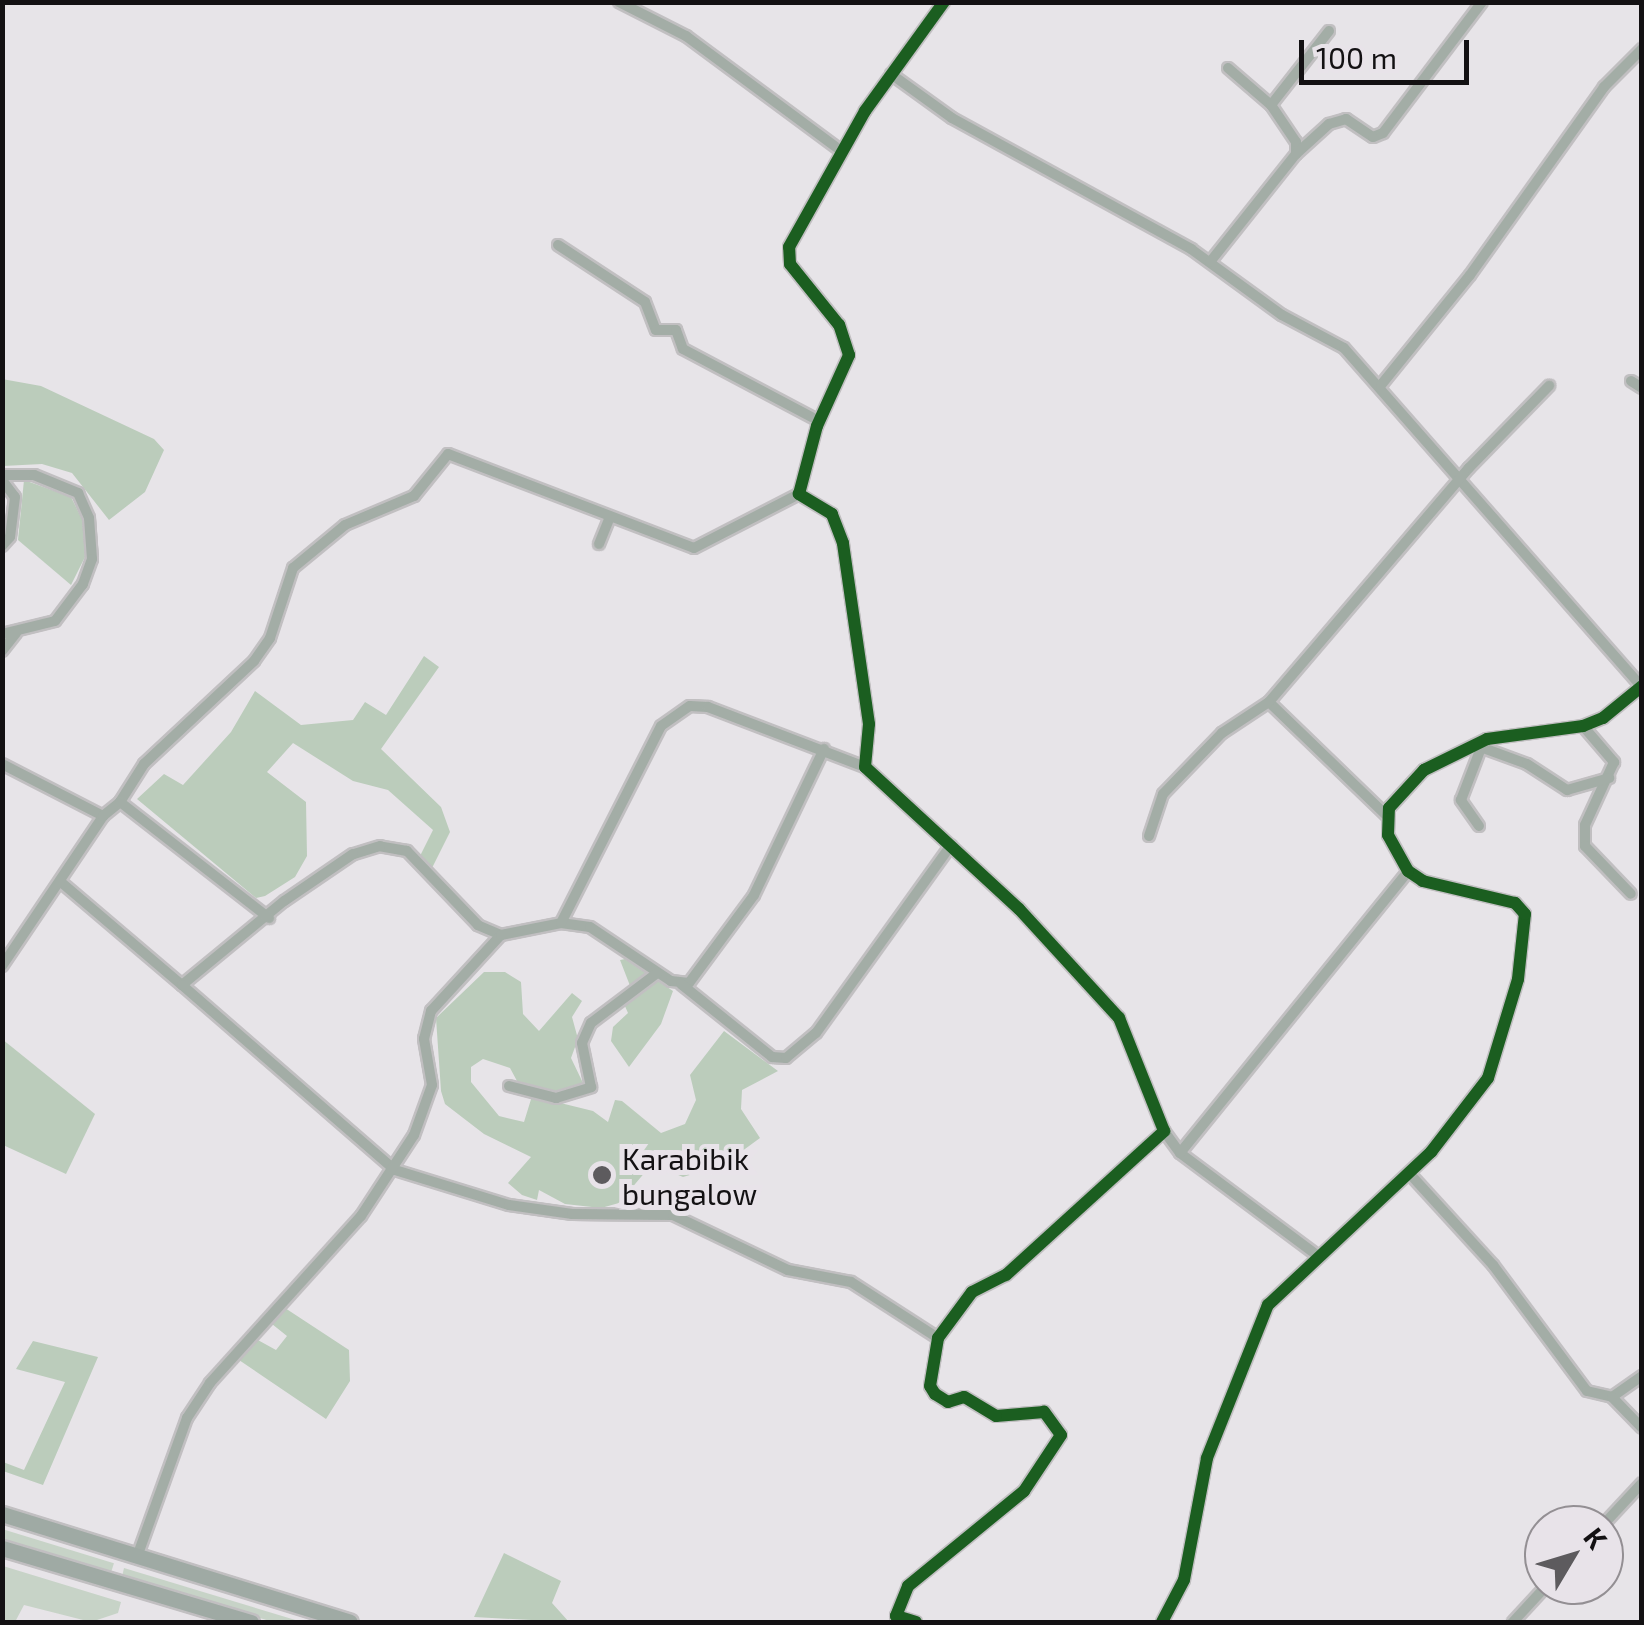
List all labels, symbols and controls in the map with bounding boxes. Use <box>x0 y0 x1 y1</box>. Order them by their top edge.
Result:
scale bar <box>1304 20 1474 82</box>
text: 100 m <box>1316 39 1397 75</box>
place label: Karabibik bungalow <box>622 1140 757 1210</box>
marker: Karabibik bungalow <box>591 1164 613 1186</box>
north arrow <box>1524 1505 1624 1605</box>
text: K <box>1577 1520 1615 1555</box>

